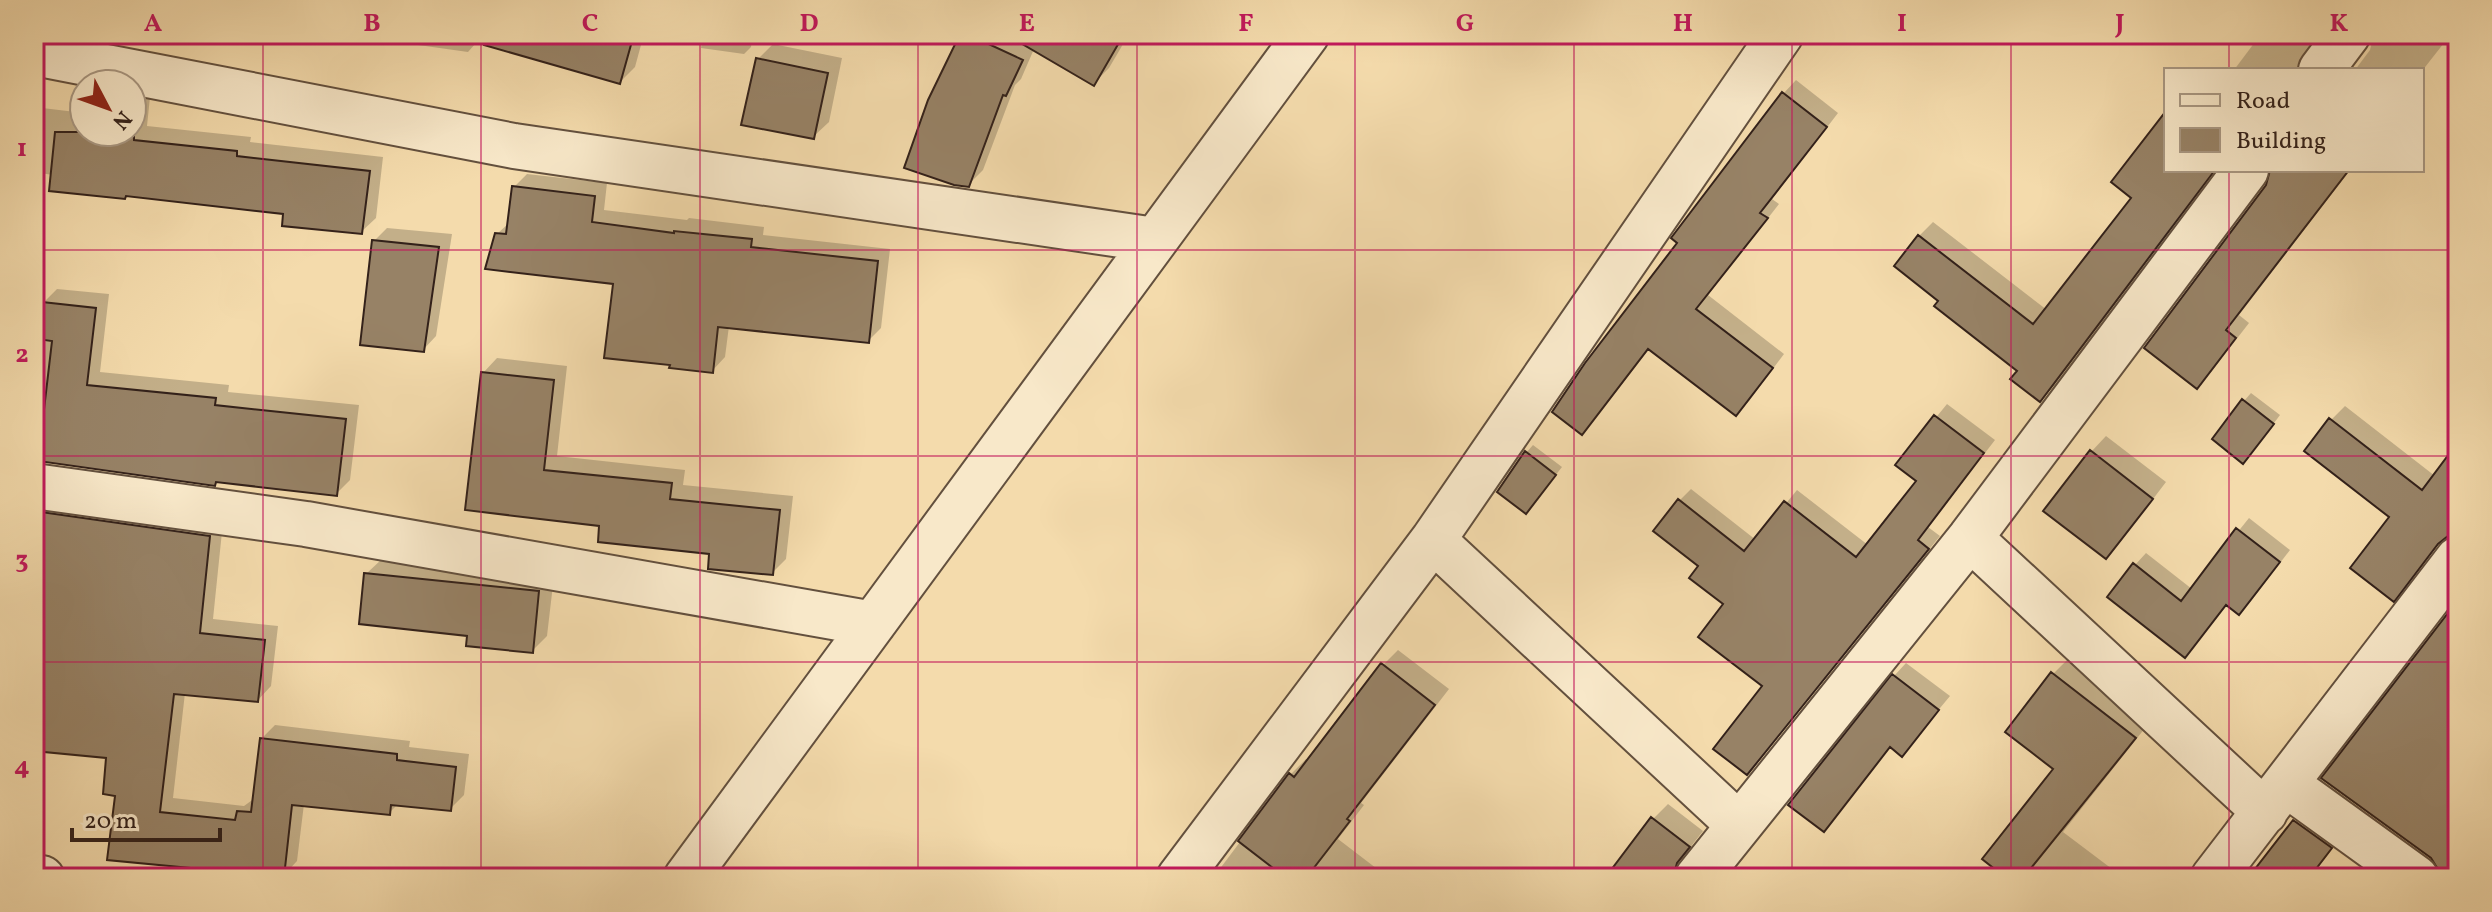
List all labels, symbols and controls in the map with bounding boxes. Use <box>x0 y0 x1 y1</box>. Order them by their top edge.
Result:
text: A <box>144 6 163 42</box>
text: B <box>363 6 381 42</box>
text: C <box>582 6 598 42</box>
text: D <box>799 6 819 42</box>
text: E <box>1019 6 1035 42</box>
text: F <box>1238 6 1254 42</box>
text: G <box>1456 6 1474 42</box>
text: H <box>1673 6 1693 42</box>
text: I <box>1897 6 1907 42</box>
text: J <box>2114 6 2125 42</box>
text: K <box>2330 6 2349 42</box>
north arrow <box>68 68 148 148</box>
legend <box>2164 68 2424 172</box>
text: Road <box>2236 85 2290 119</box>
text: N <box>104 103 138 136</box>
text: Building <box>2236 125 2326 159</box>
text: 1 <box>17 131 27 167</box>
text: 2 <box>15 337 29 373</box>
text: 3 <box>15 543 29 579</box>
text: 4 <box>14 749 30 785</box>
scale bar <box>72 792 220 842</box>
text: 20 m <box>84 805 137 839</box>

